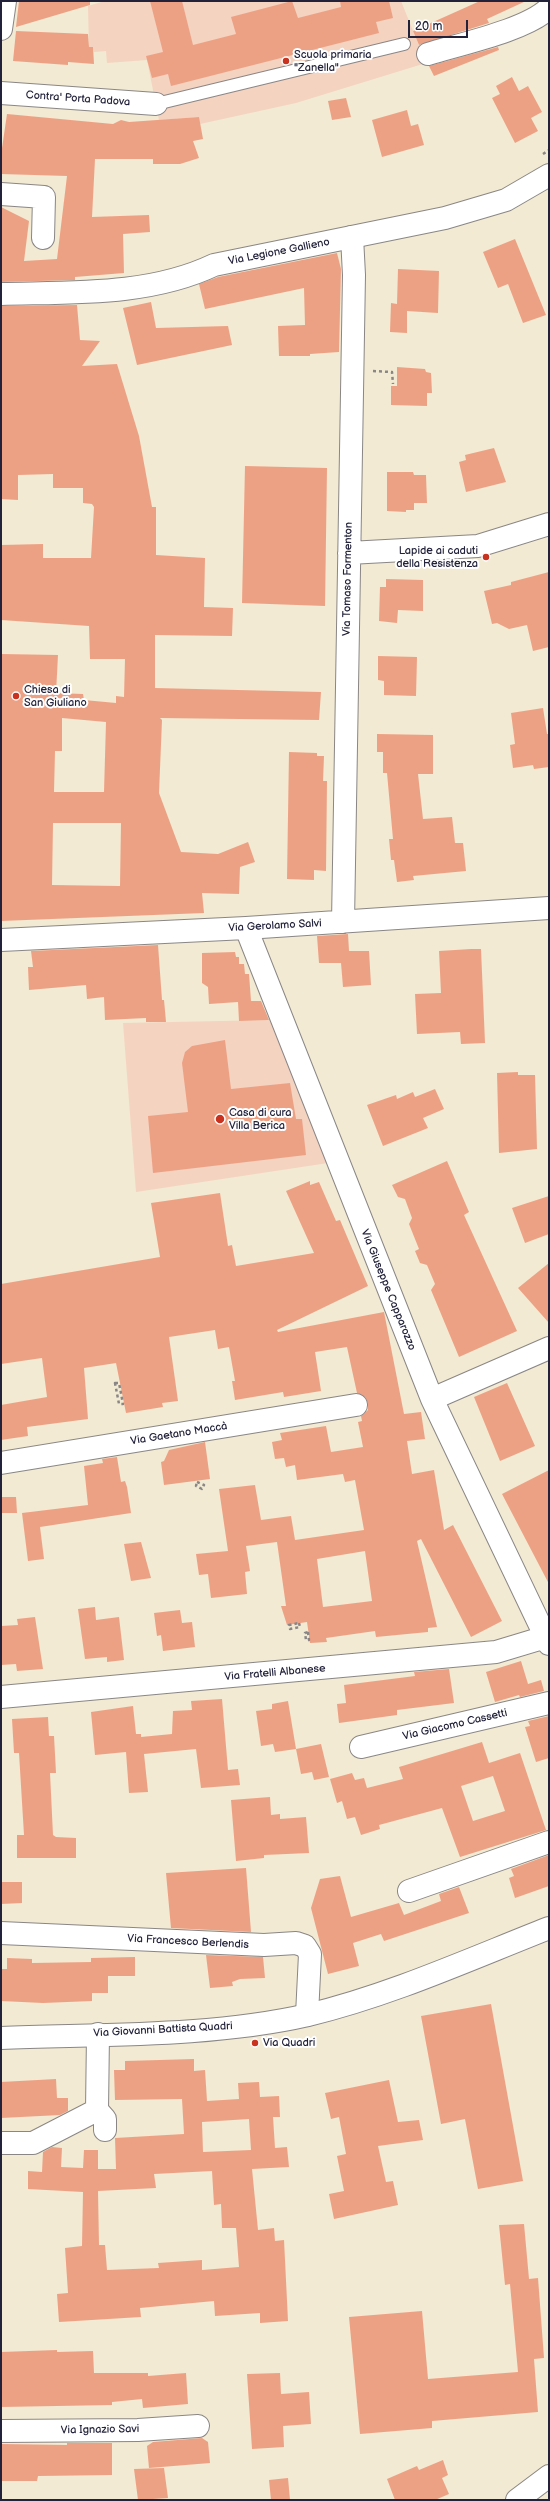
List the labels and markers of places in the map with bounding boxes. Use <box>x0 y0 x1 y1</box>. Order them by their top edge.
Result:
place label: Scuola primaria "Zanella" <box>294 48 371 74</box>
marker: Scuola primaria "Zanella" <box>281 56 291 66</box>
place label: Lapide ai caduti della Resistenza <box>396 544 478 570</box>
marker: Lapide ai caduti della Resistenza <box>481 552 491 562</box>
place label: Chiesa di San Giuliano <box>24 683 87 709</box>
marker: Chiesa di San Giuliano <box>11 691 21 701</box>
place label: Casa di cura Villa Berica <box>229 1106 291 1132</box>
marker: Casa di cura Villa Berica <box>214 1113 226 1125</box>
place label: Via Quadri <box>263 2036 315 2050</box>
marker: Via Quadri <box>250 2038 260 2048</box>

